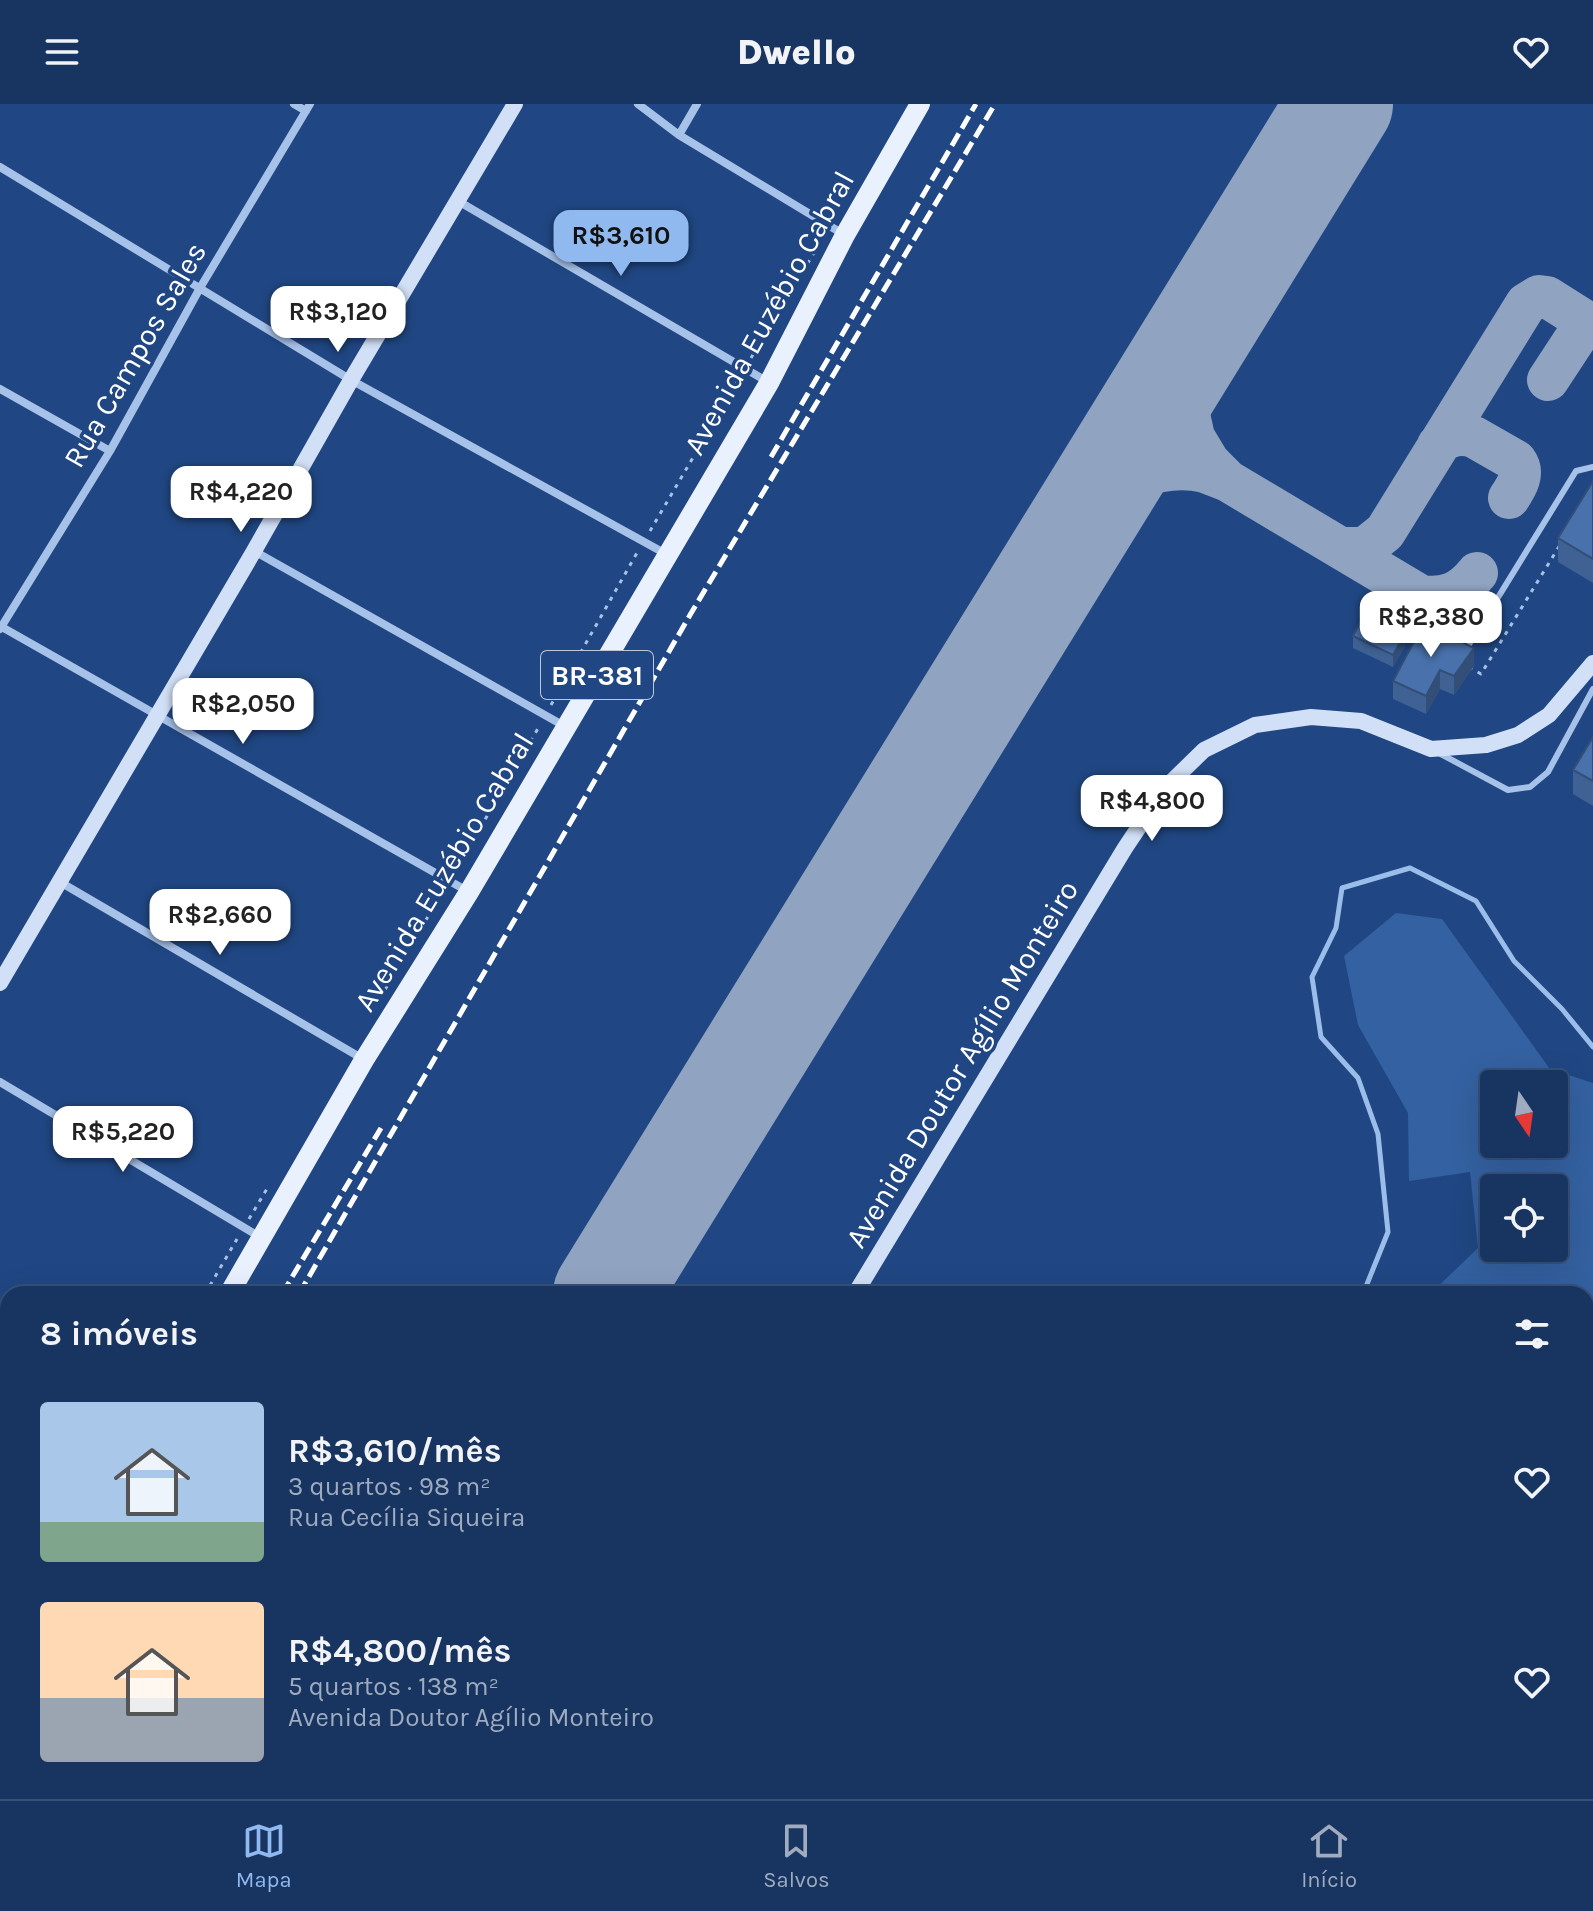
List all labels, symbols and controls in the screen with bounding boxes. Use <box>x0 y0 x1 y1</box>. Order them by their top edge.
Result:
icon: menu <box>40 30 84 74</box>
icon: heart <box>1509 30 1553 74</box>
text: Dwello <box>737 31 856 73</box>
street label: Avenida Euzébio Cabral <box>676 165 862 461</box>
pin: R$3,610 <box>547 210 695 278</box>
text: R$3,610 <box>572 220 670 251</box>
street label: Rua Campos Sales <box>56 236 214 474</box>
pin: R$3,120 <box>264 286 412 354</box>
text: R$3,120 <box>289 296 387 327</box>
pin: R$4,220 <box>167 466 315 534</box>
text: R$4,220 <box>189 476 293 507</box>
pin: R$2,380 <box>1357 591 1505 659</box>
text: R$2,380 <box>1378 601 1484 632</box>
road number: BR-381 <box>541 651 653 699</box>
pin: R$2,050 <box>169 678 317 746</box>
text: R$2,050 <box>191 688 295 719</box>
street label: Avenida Euzébio Cabral <box>346 726 542 1018</box>
pin: R$4,800 <box>1078 775 1226 843</box>
text: R$4,800 <box>1099 785 1205 816</box>
street label: Avenida Doutor Agílio Monteiro <box>838 874 1086 1254</box>
pin: R$2,660 <box>146 889 294 957</box>
text: R$2,660 <box>168 899 272 930</box>
north arrow <box>1480 1070 1568 1158</box>
map controls <box>1480 1070 1568 1262</box>
pin: R$5,220 <box>49 1106 197 1174</box>
text: R$5,220 <box>71 1116 175 1147</box>
button: locate <box>1480 1174 1568 1262</box>
icon: filters <box>1510 1312 1554 1356</box>
text: 8 imóveis <box>40 1314 198 1354</box>
text: R$3,610/mês <box>288 1431 502 1471</box>
icon: home <box>104 1434 200 1530</box>
icon: heart <box>1510 1460 1554 1504</box>
text: 3 quartos · 98 m² <box>288 1471 491 1502</box>
text: Rua Cecília Siqueira <box>288 1502 525 1533</box>
text: R$4,800/mês <box>288 1631 511 1671</box>
icon: home <box>104 1634 200 1730</box>
icon: heart <box>1510 1660 1554 1704</box>
text: 5 quartos · 138 m² <box>288 1671 499 1702</box>
text: Avenida Doutor Agílio Monteiro <box>288 1702 654 1733</box>
tab: Mapa <box>236 1819 292 1893</box>
tab: Salvos <box>763 1819 829 1893</box>
tab: Início <box>1301 1819 1357 1893</box>

